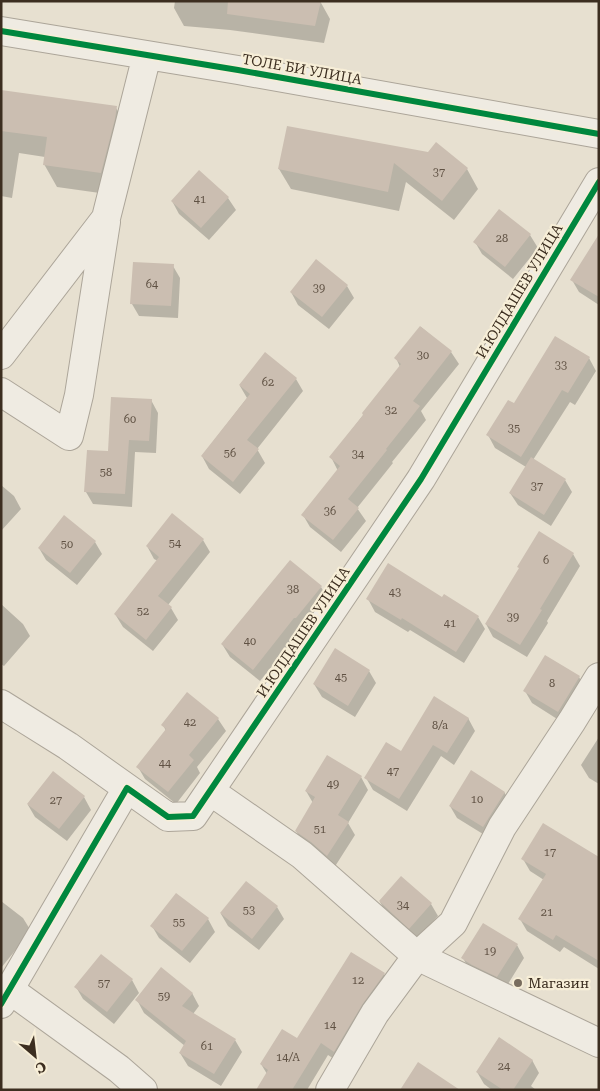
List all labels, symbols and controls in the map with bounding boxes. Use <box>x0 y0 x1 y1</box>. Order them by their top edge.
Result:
street label: ТОЛЕ БИ УЛИЦА <box>241 51 363 87</box>
house number: 37 <box>433 166 445 179</box>
house number: 41 <box>194 193 206 206</box>
street label: И.ЮЛДАШЕВ УЛИЦА <box>472 221 566 361</box>
house number: 28 <box>496 232 508 245</box>
house number: 64 <box>146 278 159 291</box>
house number: 39 <box>313 282 325 295</box>
house number: 30 <box>417 349 429 362</box>
house number: 33 <box>555 359 567 372</box>
house number: 62 <box>262 376 274 389</box>
house number: 32 <box>385 404 397 417</box>
house number: 60 <box>124 413 136 426</box>
house number: 35 <box>508 422 520 435</box>
house number: 56 <box>224 447 236 460</box>
house number: 34 <box>352 448 365 461</box>
house number: 58 <box>100 466 112 479</box>
house number: 37 <box>531 480 543 493</box>
house number: 36 <box>324 505 336 518</box>
house number: 54 <box>169 537 182 550</box>
house number: 50 <box>61 538 73 551</box>
house number: 6 <box>543 554 549 567</box>
street label: И.ЮЛДАШЕВ УЛИЦА <box>253 564 353 700</box>
house number: 38 <box>287 583 299 596</box>
house number: 43 <box>389 586 401 599</box>
house number: 52 <box>137 605 149 618</box>
house number: 39 <box>507 611 519 624</box>
house number: 41 <box>444 617 456 630</box>
house number: 40 <box>244 635 256 648</box>
house number: 45 <box>335 671 347 684</box>
house number: 8 <box>549 677 555 690</box>
house number: 42 <box>184 716 196 729</box>
house number: 8/a <box>432 719 448 732</box>
house number: 44 <box>159 757 172 770</box>
house number: 47 <box>387 765 399 778</box>
house number: 49 <box>327 778 339 791</box>
house number: 10 <box>471 793 483 806</box>
house number: 27 <box>50 794 62 807</box>
house number: 51 <box>314 823 326 836</box>
house number: 17 <box>544 846 556 859</box>
house number: 34 <box>397 899 410 912</box>
house number: 53 <box>243 904 255 917</box>
house number: 21 <box>541 906 553 919</box>
house number: 55 <box>173 916 185 929</box>
house number: 19 <box>484 945 496 958</box>
house number: 12 <box>352 974 364 987</box>
place label: Магазин <box>528 975 589 991</box>
house number: 57 <box>98 977 110 990</box>
marker: Магазин <box>512 977 524 989</box>
house number: 59 <box>158 990 170 1003</box>
house number: 14 <box>324 1019 337 1032</box>
north arrow <box>10 1031 60 1081</box>
house number: 61 <box>201 1040 213 1053</box>
house number: 14/A <box>276 1051 300 1064</box>
text: С <box>33 1058 49 1077</box>
house number: 24 <box>498 1060 511 1073</box>

